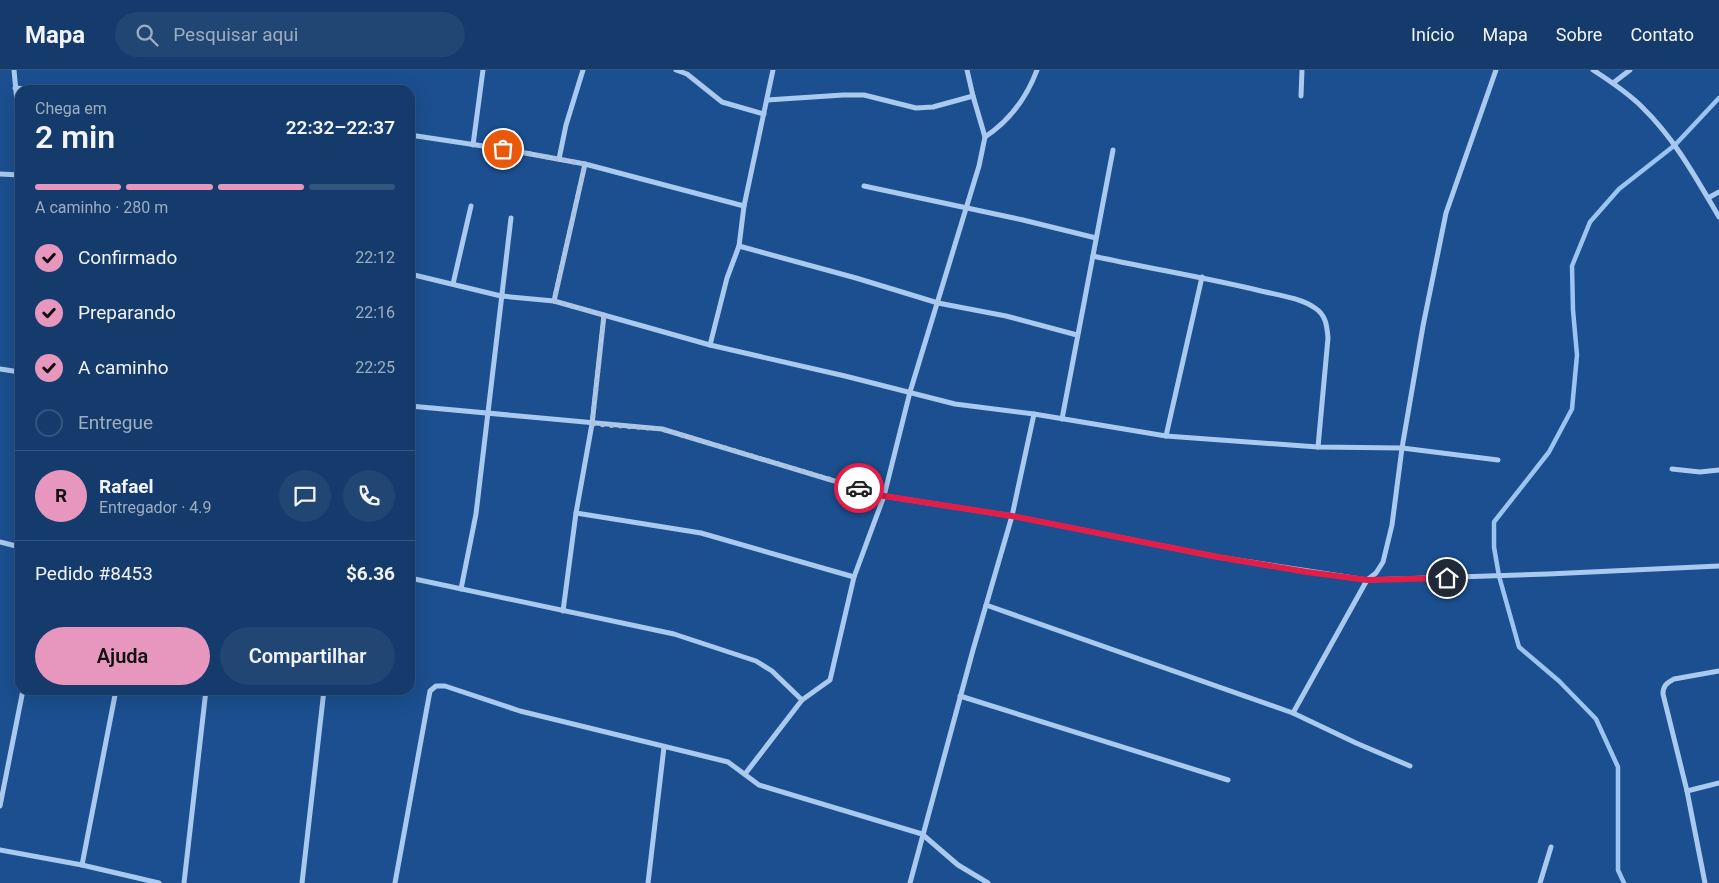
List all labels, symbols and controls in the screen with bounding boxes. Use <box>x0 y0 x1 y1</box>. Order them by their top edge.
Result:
search box <box>115 12 465 57</box>
text: Mapa <box>25 21 85 49</box>
icon: search <box>133 21 161 49</box>
text: Pesquisar aqui <box>173 23 298 46</box>
text: Início <box>1411 24 1454 45</box>
text: Mapa <box>1482 24 1528 45</box>
text: Sobre <box>1556 24 1602 45</box>
text: Contato <box>1630 24 1694 45</box>
text: Chega em <box>35 99 107 118</box>
text: 22:32–22:37 <box>286 116 395 139</box>
text: 2 min <box>35 118 115 156</box>
pin <box>482 128 524 170</box>
icon: bag <box>489 135 517 163</box>
text: A caminho · 280 m <box>35 198 168 217</box>
icon: check <box>35 244 63 272</box>
text: Confirmado <box>78 246 177 269</box>
text: 22:12 <box>355 248 395 267</box>
icon: check <box>35 299 63 327</box>
text: Preparando <box>78 301 176 324</box>
text: 22:16 <box>355 303 395 322</box>
icon: check <box>35 354 63 382</box>
text: A caminho <box>78 356 168 379</box>
text: 22:25 <box>355 358 395 377</box>
text: Entregue <box>78 411 153 434</box>
courier <box>834 463 884 513</box>
button: chat <box>279 470 331 522</box>
button: phone <box>343 470 395 522</box>
icon: car <box>845 474 873 502</box>
text: Rafael <box>99 475 154 498</box>
text: R <box>55 484 67 507</box>
text: Entregador · 4.9 <box>99 498 212 517</box>
pin <box>1426 557 1468 599</box>
text: Pedido #8453 <box>35 562 153 585</box>
text: $6.36 <box>346 562 395 585</box>
icon: home <box>1433 564 1461 592</box>
button: Ajuda <box>35 627 210 685</box>
button: Compartilhar <box>220 627 395 685</box>

